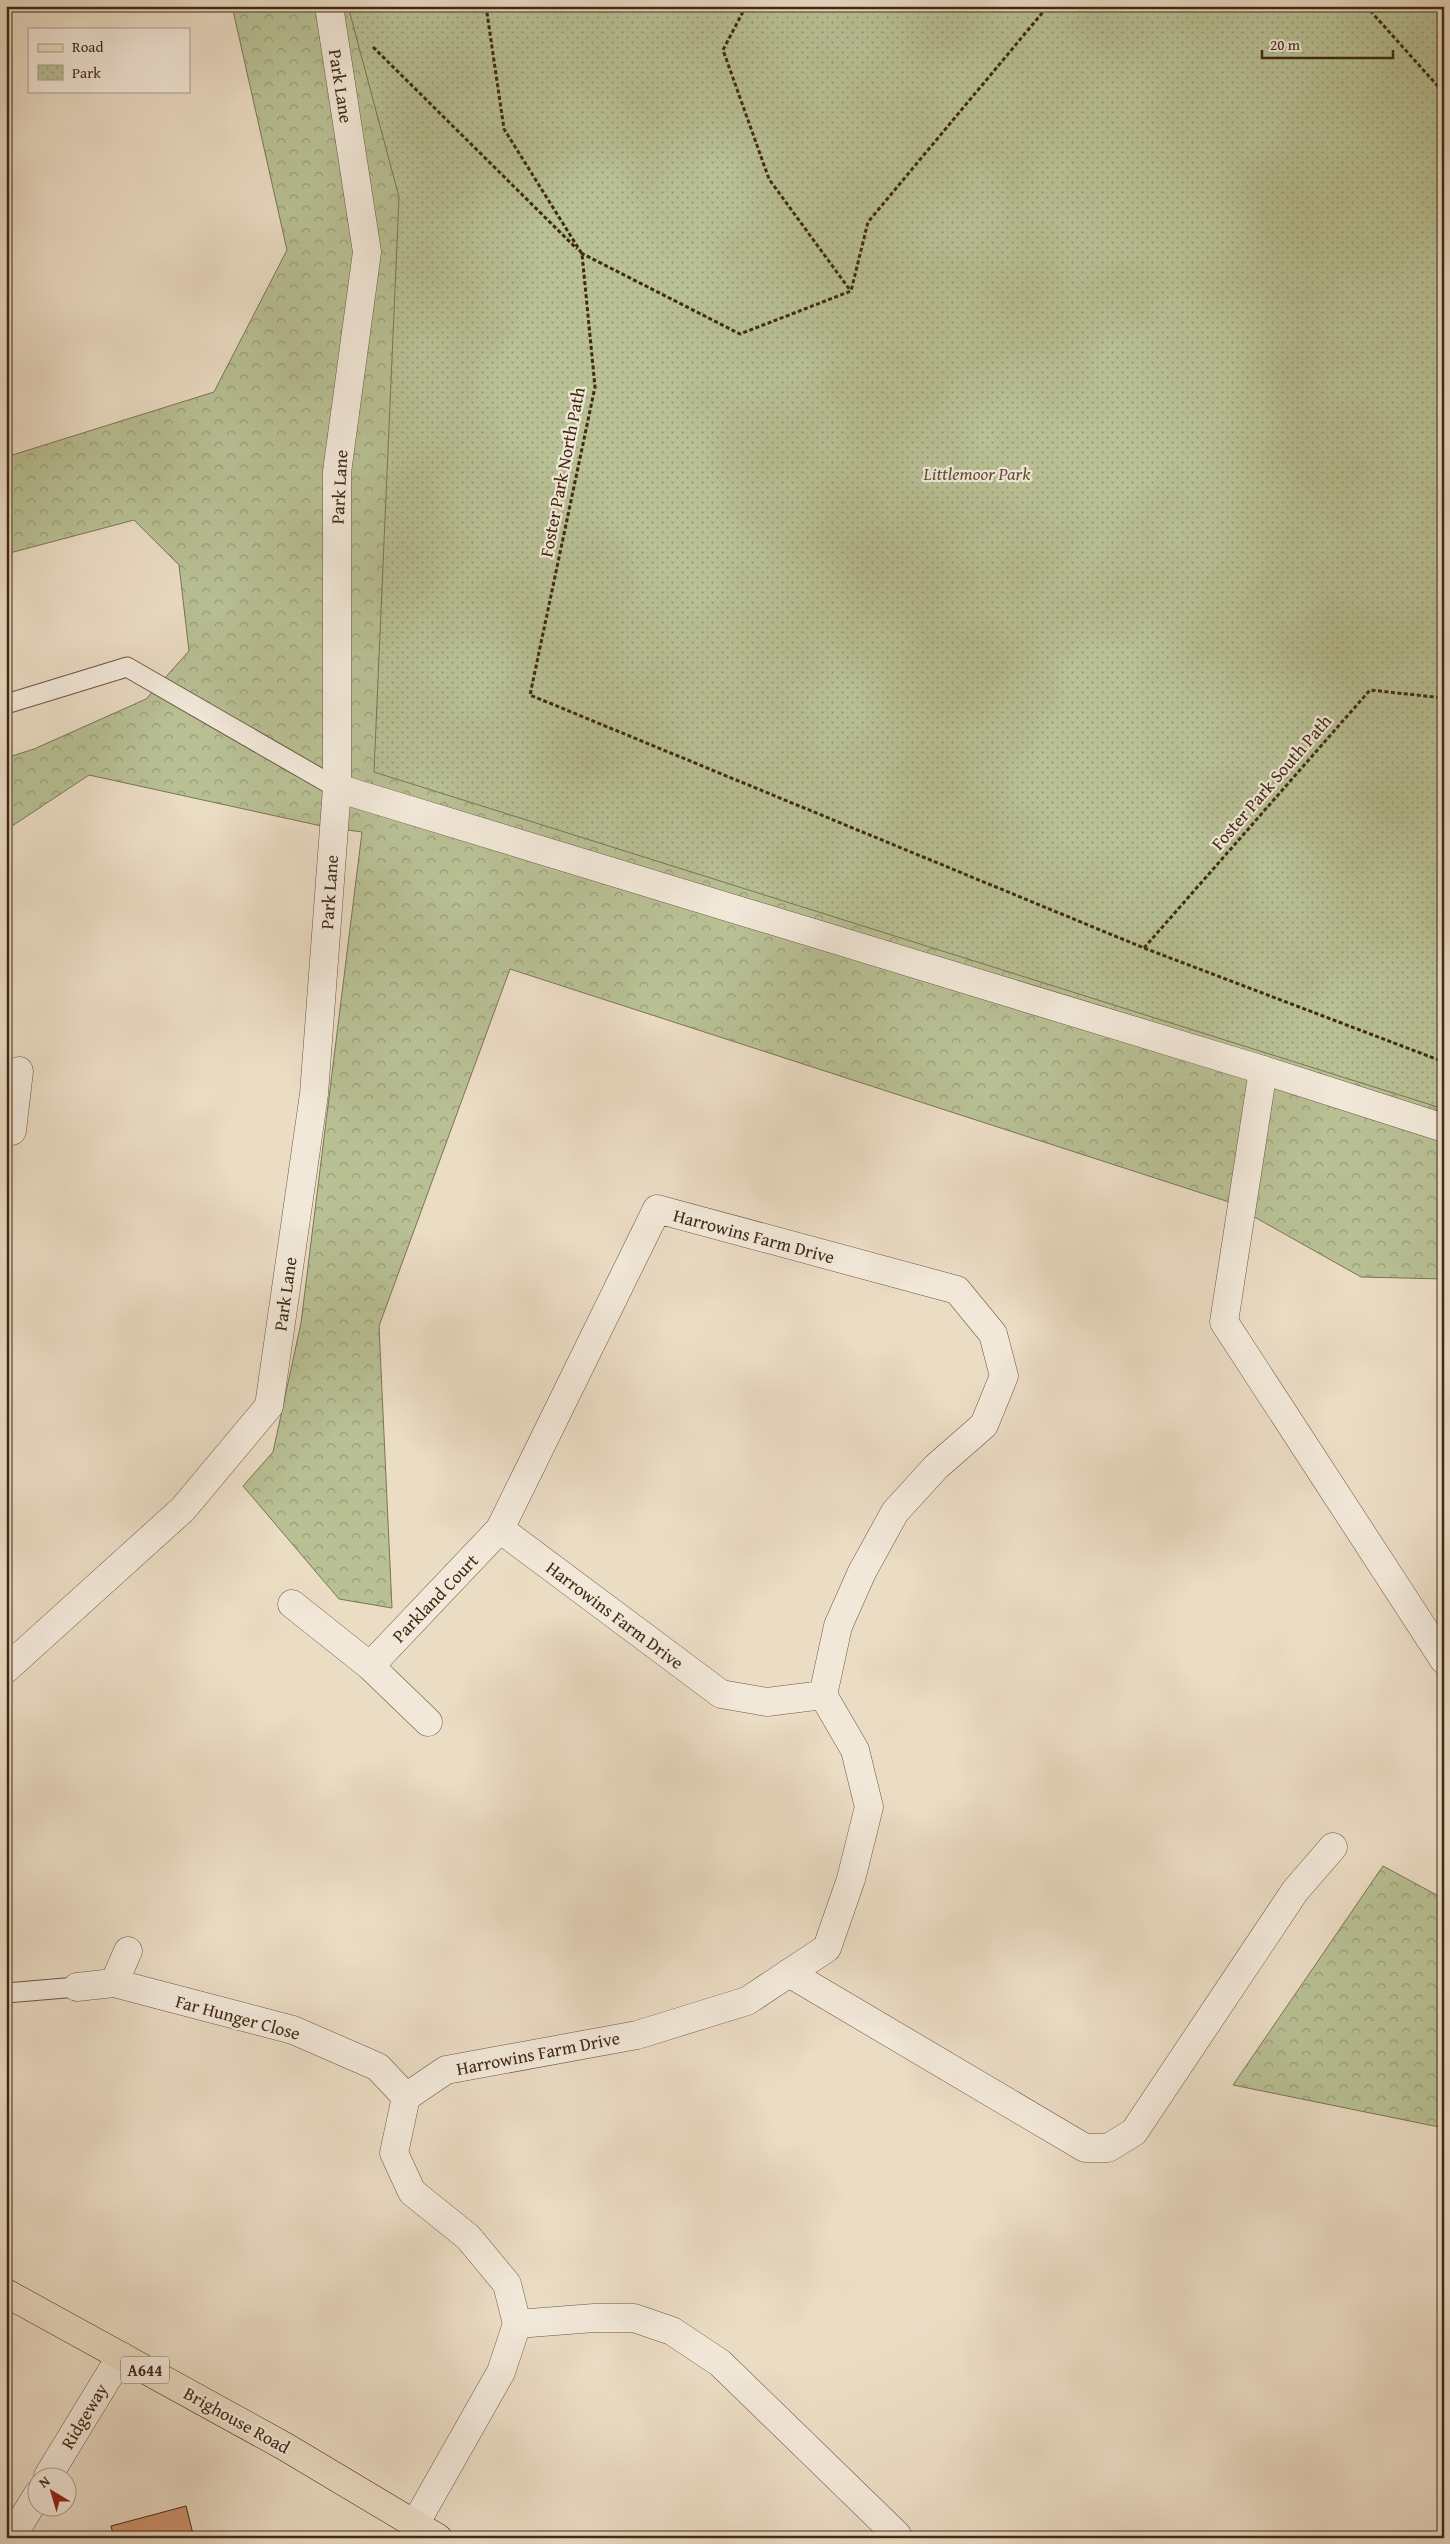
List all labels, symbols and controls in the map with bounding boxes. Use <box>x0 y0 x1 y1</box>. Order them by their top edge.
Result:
legend <box>28 28 190 92</box>
scale bar <box>1262 28 1394 60</box>
text: 20 m <box>1270 34 1301 55</box>
text: Road <box>72 36 103 57</box>
street label: Park Lane <box>322 47 360 125</box>
text: Park <box>72 62 101 83</box>
street label: Foster Park North Path <box>532 385 592 559</box>
street label: Park Lane <box>324 449 354 525</box>
park label: Littlemoor Park <box>923 460 1031 487</box>
street label: Foster Park South Path <box>1204 708 1338 856</box>
street label: Park Lane <box>313 854 345 930</box>
street label: Harrowins Farm Drive <box>670 1201 838 1271</box>
street label: Park Lane <box>266 1255 304 1333</box>
street label: Parkland Court <box>386 1547 485 1649</box>
street label: Harrowins Farm Drive <box>541 1554 689 1676</box>
street label: Far Hunger Close <box>173 1987 303 2047</box>
street label: Harrowins Farm Drive <box>454 2024 622 2082</box>
road number: A644 <box>121 2356 169 2384</box>
street label: Ridgeway <box>54 2378 114 2454</box>
street label: Brighouse Road <box>179 2380 295 2461</box>
north arrow <box>28 2466 78 2516</box>
text: N <box>34 2471 54 2493</box>

